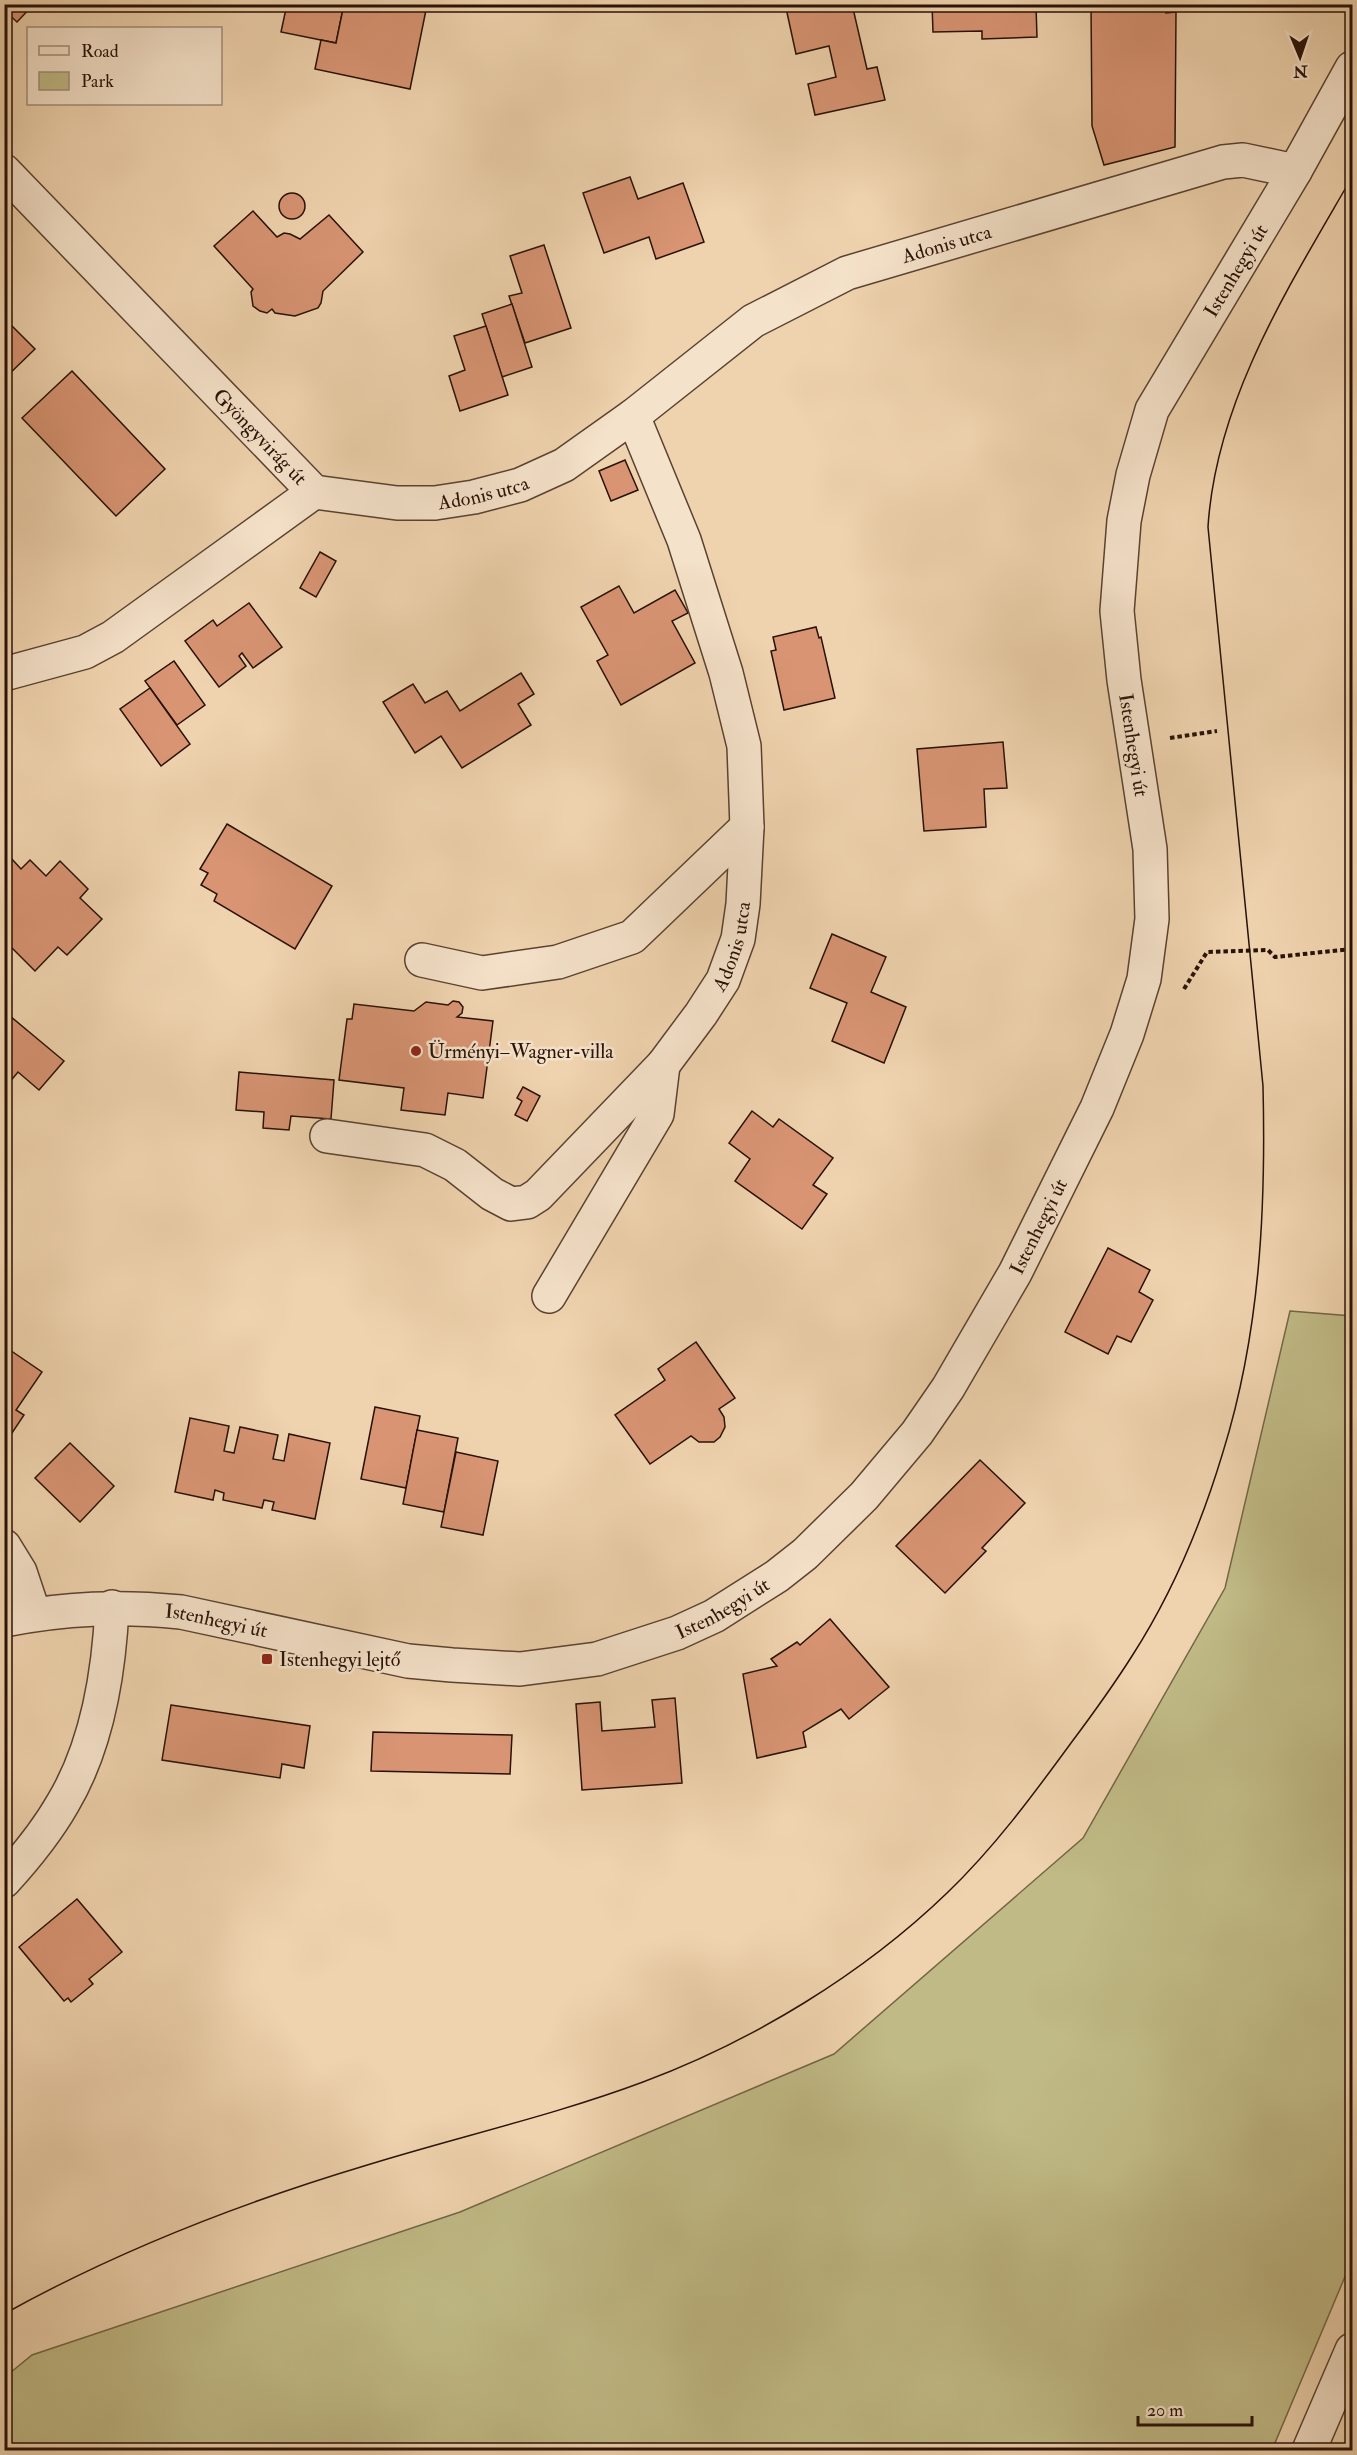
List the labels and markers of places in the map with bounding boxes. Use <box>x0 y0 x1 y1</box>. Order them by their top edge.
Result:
place label: Ürményi–Wagner-villa <box>428 1039 614 1064</box>
marker: Ürményi–Wagner-villa <box>409 1044 423 1058</box>
place label: Istenhegyi lejtő <box>279 1647 401 1672</box>
marker: Istenhegyi lejtő <box>260 1652 274 1666</box>

